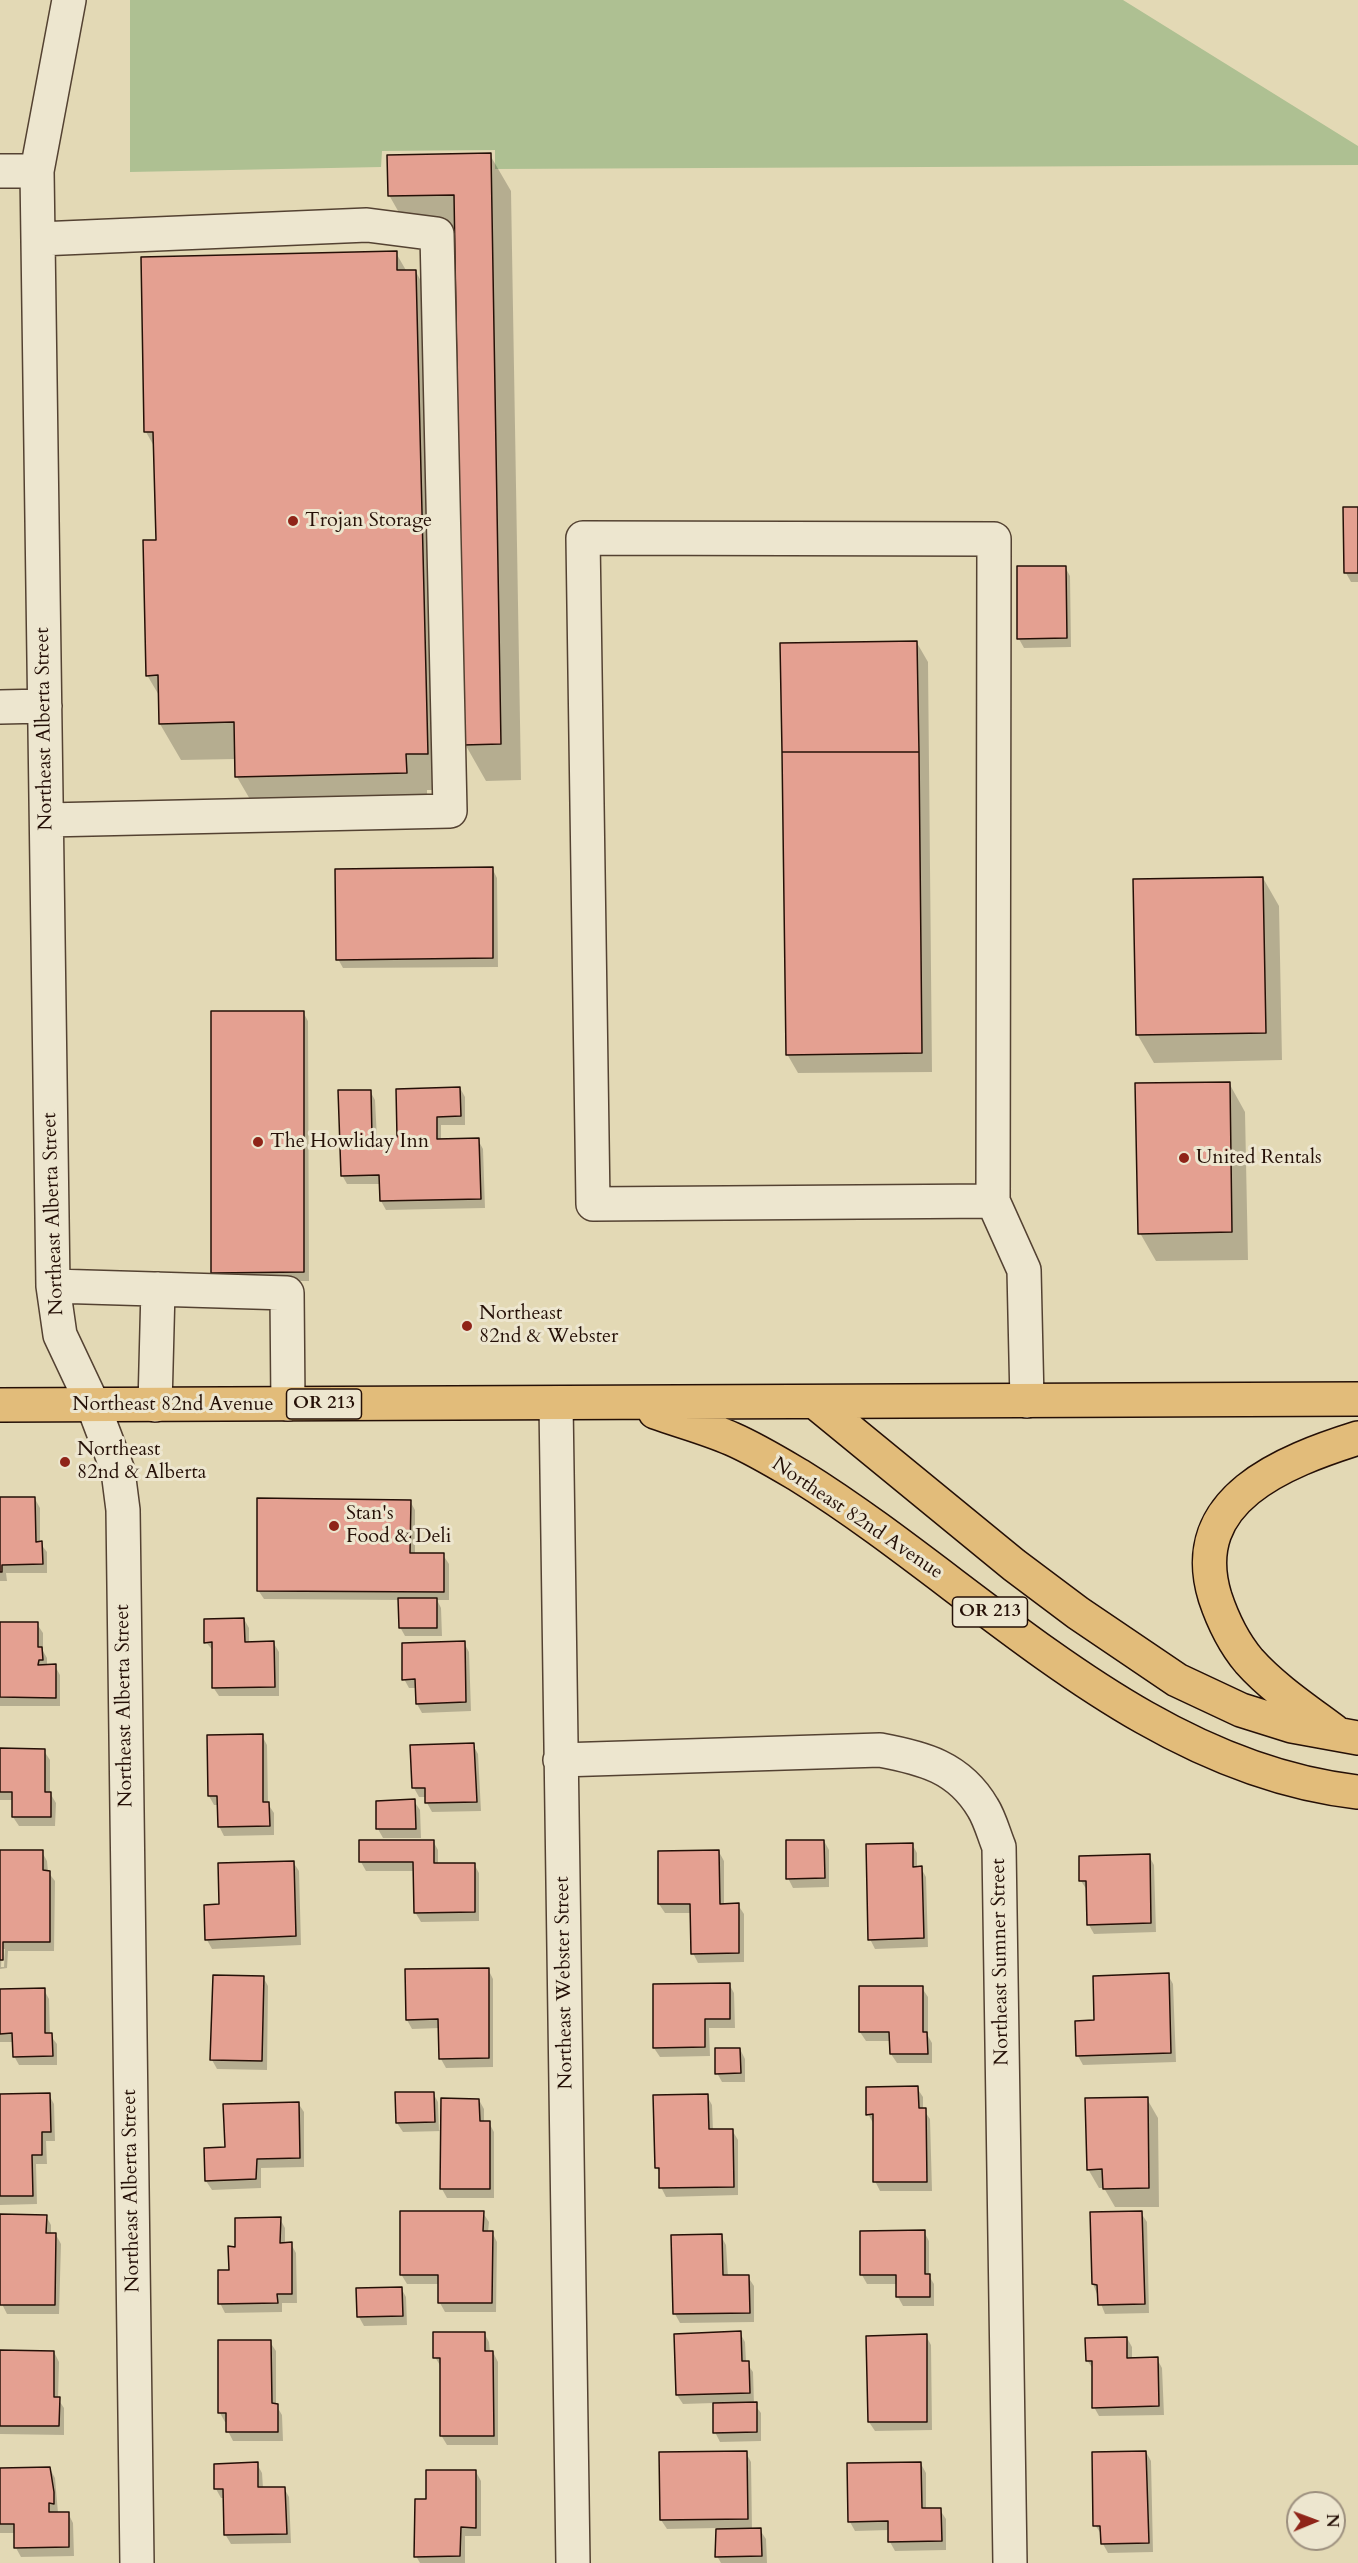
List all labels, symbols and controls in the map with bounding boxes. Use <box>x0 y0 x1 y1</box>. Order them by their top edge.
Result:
place label: Trojan Storage <box>305 509 432 533</box>
marker: Trojan Storage <box>286 514 300 528</box>
street label: Northeast Alberta Street <box>31 627 59 831</box>
street label: Northeast Alberta Street <box>38 1112 70 1316</box>
place label: The Howliday Inn <box>270 1130 429 1154</box>
marker: The Howliday Inn <box>251 1135 265 1149</box>
place label: United Rentals <box>1196 1146 1322 1170</box>
marker: United Rentals <box>1177 1151 1191 1165</box>
place label: Northeast 82nd & Webster <box>479 1302 618 1349</box>
marker: Northeast 82nd & Webster <box>460 1319 474 1333</box>
road number: OR 213 <box>286 1389 362 1419</box>
street label: Northeast 82nd Avenue <box>72 1393 274 1417</box>
place label: Northeast 82nd & Alberta <box>77 1438 206 1485</box>
street label: Northeast 82nd Avenue <box>767 1453 947 1585</box>
marker: Northeast 82nd & Alberta <box>58 1455 72 1469</box>
place label: Stan's Food & Deli <box>346 1502 451 1549</box>
marker: Stan's Food & Deli <box>327 1519 341 1533</box>
road number: OR 213 <box>952 1597 1028 1627</box>
street label: Northeast Alberta Street <box>111 1604 139 1808</box>
street label: Northeast Sumner Street <box>987 1858 1015 2066</box>
street label: Northeast Webster Street <box>551 1876 579 2090</box>
street label: Northeast Alberta Street <box>118 2089 146 2293</box>
north arrow <box>1286 2491 1346 2551</box>
text: N <box>1321 2514 1343 2528</box>

